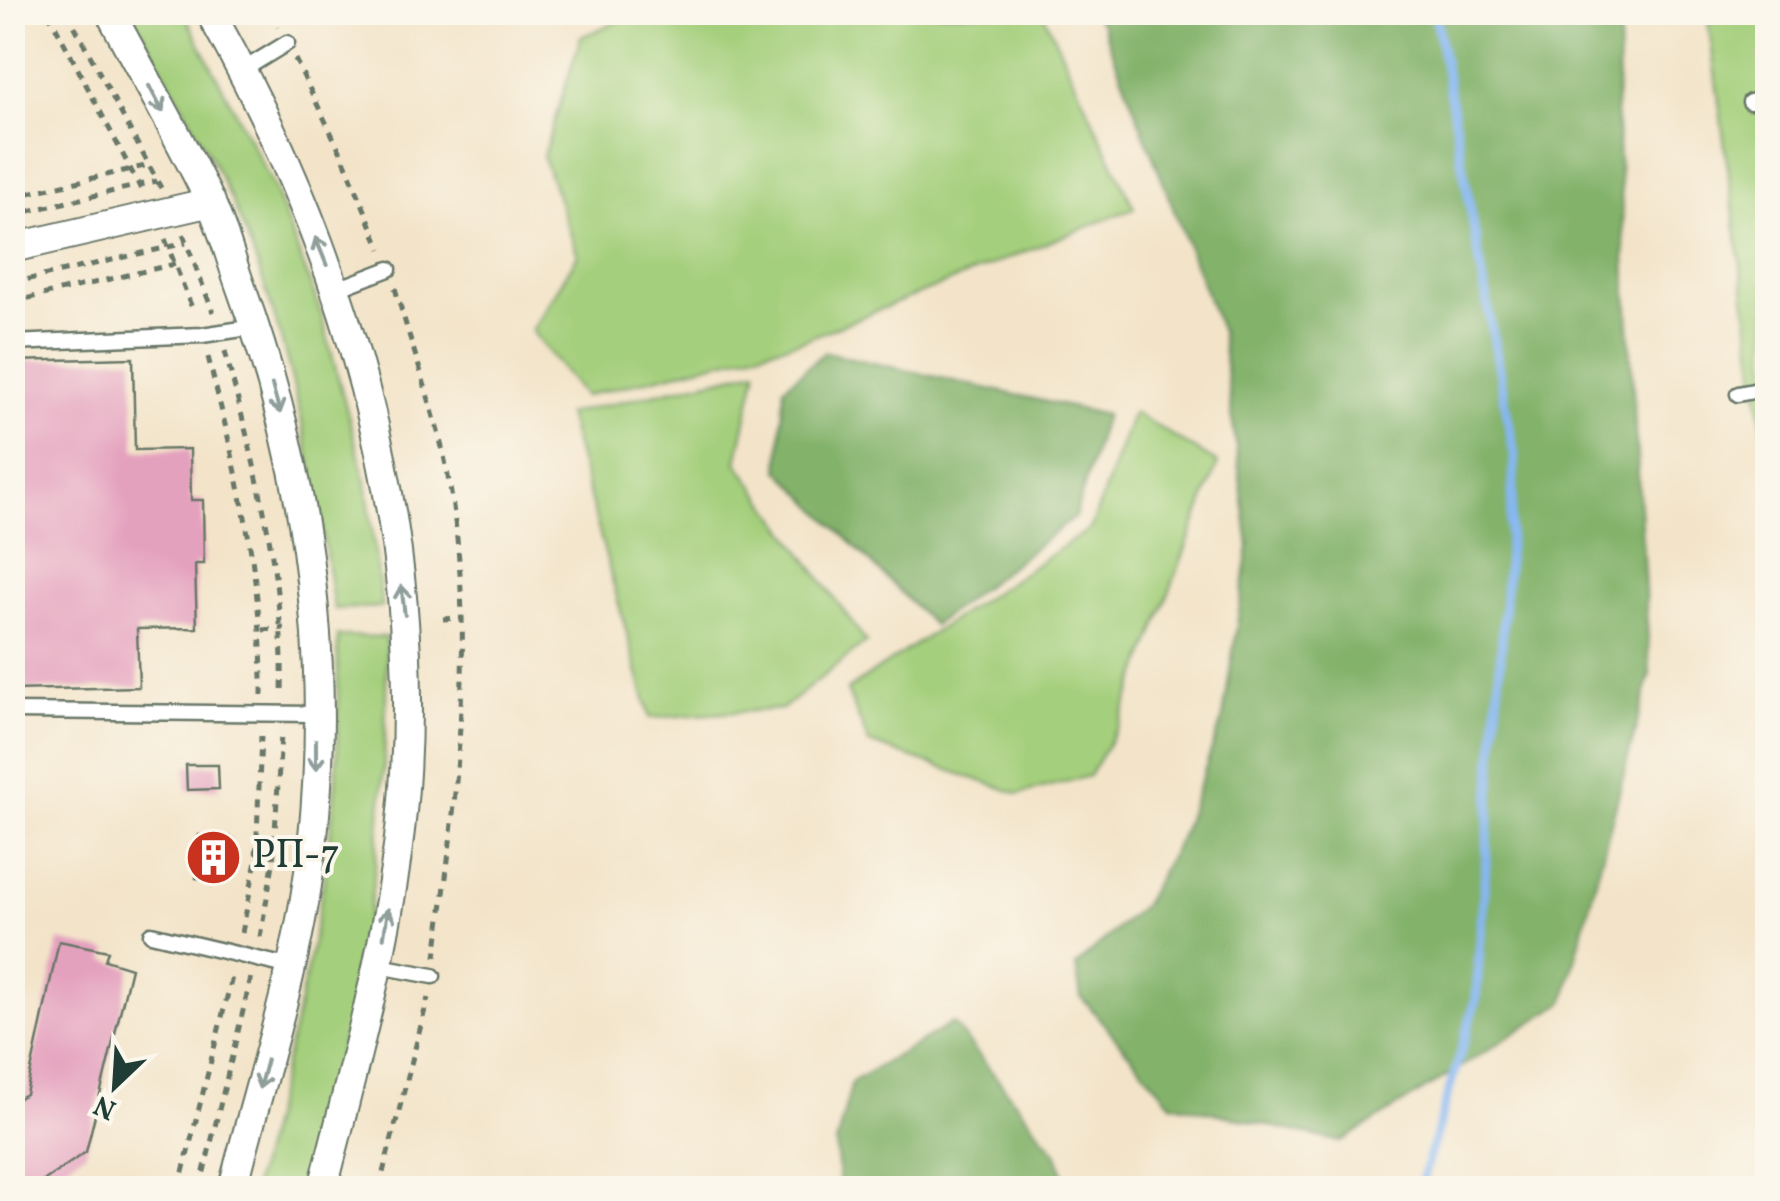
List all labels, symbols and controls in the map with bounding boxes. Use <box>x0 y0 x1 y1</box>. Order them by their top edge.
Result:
one-way arrow <box>146 83 166 113</box>
one-way arrow <box>311 236 329 266</box>
one-way arrow <box>267 383 286 414</box>
one-way arrow <box>393 584 412 617</box>
one-way arrow <box>306 738 326 770</box>
building icon: РП-7 <box>183 827 243 887</box>
place label: РП-7 <box>252 829 340 885</box>
one-way arrow <box>377 908 395 940</box>
north arrow <box>65 1036 165 1136</box>
one-way arrow <box>252 1058 271 1089</box>
text: N <box>88 1084 123 1128</box>

